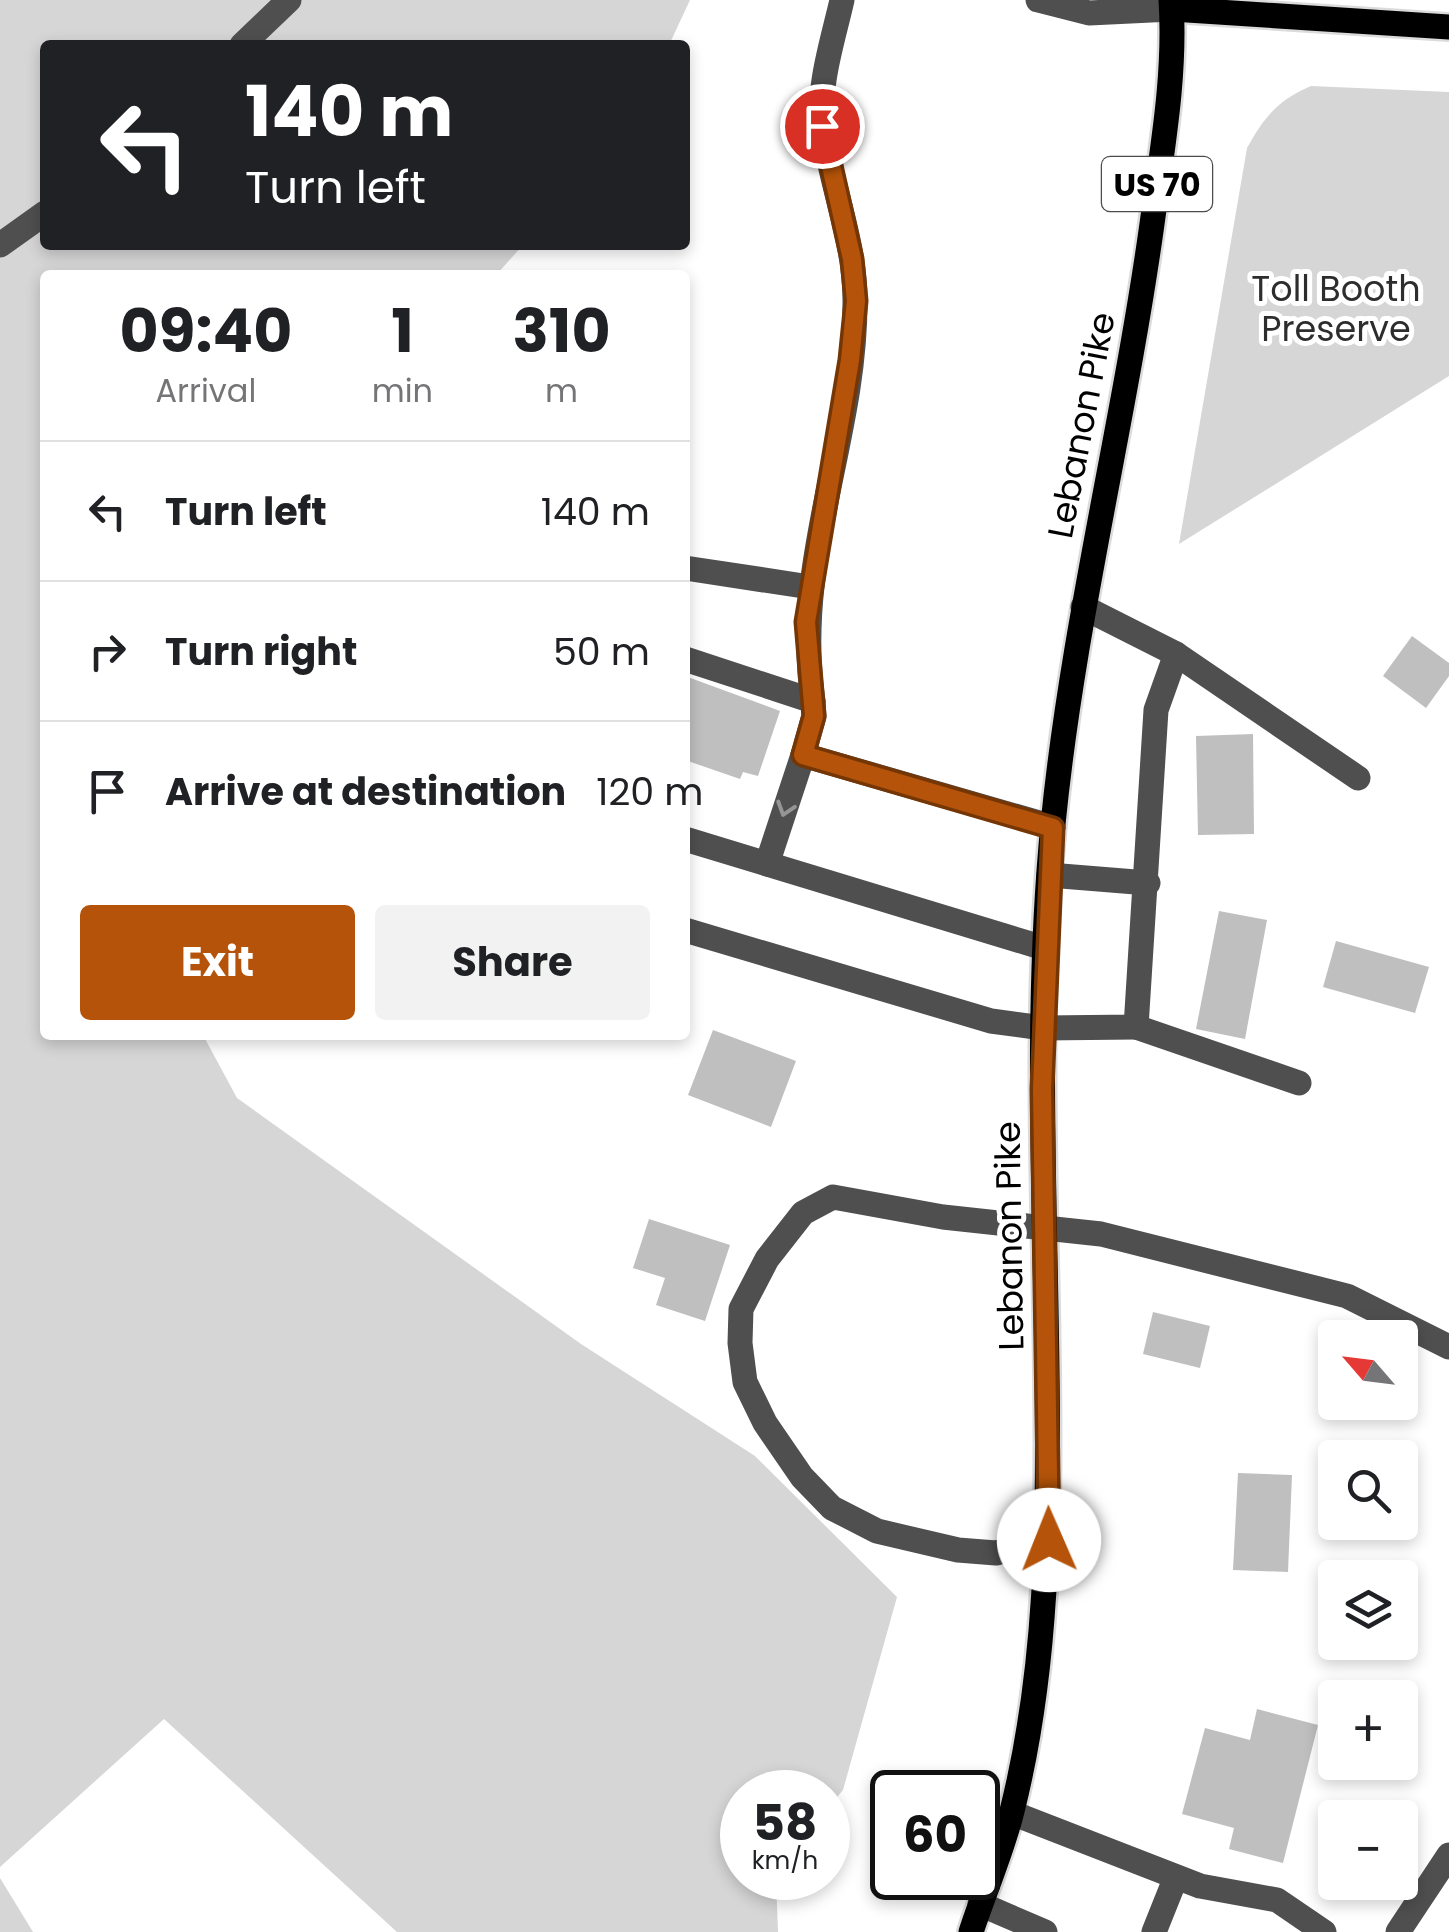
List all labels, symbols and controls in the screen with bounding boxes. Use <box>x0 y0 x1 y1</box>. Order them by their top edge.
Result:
text: 140 m <box>245 62 453 161</box>
icon: left <box>80 80 210 210</box>
pin <box>780 84 865 169</box>
icon: arrive <box>795 99 850 154</box>
text: Turn left <box>245 156 426 219</box>
road number: US 70 <box>1102 157 1212 211</box>
park label: Toll Booth Preserve <box>1251 264 1421 353</box>
text: 09:40 <box>119 289 292 373</box>
text: 1 <box>391 289 414 373</box>
text: 310 <box>513 289 611 373</box>
street label: Lebanon Pike <box>1035 308 1127 542</box>
text: Arrival <box>155 368 256 413</box>
text: min <box>372 368 433 413</box>
text: m <box>545 368 578 413</box>
icon: left <box>80 484 135 539</box>
text: Turn left <box>165 485 327 538</box>
text: 140 m <box>541 485 650 538</box>
icon: right <box>80 624 135 679</box>
text: Turn right <box>165 625 357 678</box>
text: 50 m <box>553 625 650 678</box>
icon: arrive <box>80 764 135 819</box>
text: Arrive at destination <box>165 765 566 818</box>
text: 120 m <box>596 765 703 818</box>
one-way arrow <box>777 800 797 817</box>
button: Exit <box>80 905 355 1020</box>
button: Share <box>375 905 650 1020</box>
street label: Lebanon Pike <box>983 1121 1035 1351</box>
north arrow <box>1318 1320 1418 1420</box>
map controls <box>1318 1320 1418 1900</box>
button: search <box>1318 1440 1418 1540</box>
position arrow <box>997 1488 1101 1592</box>
button: layers <box>1318 1560 1418 1660</box>
button: + <box>1318 1680 1418 1780</box>
speed limit sign: 60 <box>870 1770 1000 1900</box>
text: 58 <box>753 1787 817 1858</box>
button: − <box>1318 1800 1418 1900</box>
text: km/h <box>752 1843 818 1878</box>

